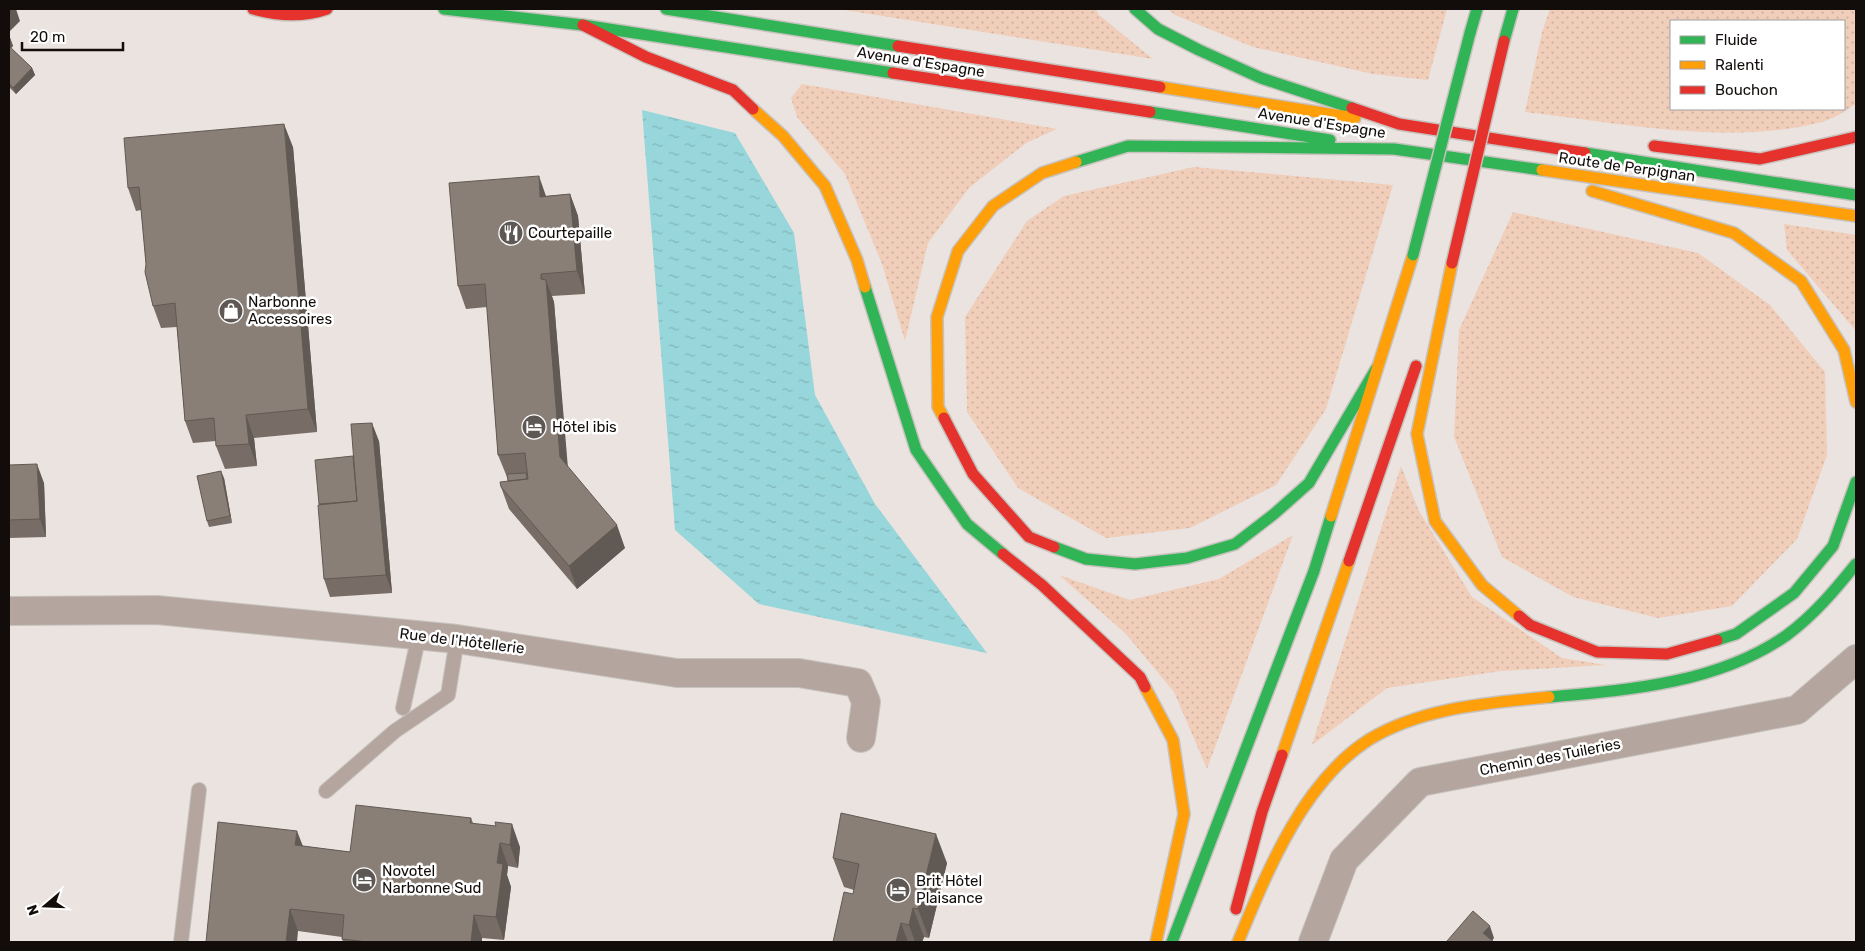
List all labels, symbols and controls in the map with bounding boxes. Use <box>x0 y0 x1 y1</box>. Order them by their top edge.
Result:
scale bar <box>22 20 124 52</box>
legend <box>1670 20 1845 110</box>
text: 20 m <box>30 28 65 46</box>
text: Fluide <box>1715 31 1757 49</box>
street label: Avenue d'Espagne <box>856 43 986 81</box>
text: Ralenti <box>1715 56 1764 74</box>
text: Bouchon <box>1715 81 1778 99</box>
street label: Avenue d'Espagne <box>1257 104 1387 142</box>
street label: Route de Perpignan <box>1557 148 1697 186</box>
restaurant icon: Courtepaille <box>498 220 524 246</box>
place label: Courtepaille <box>528 224 612 242</box>
place label: Narbonne Accessoires <box>248 293 332 328</box>
shop icon: Narbonne Accessoires <box>218 298 244 324</box>
hotel icon: Hôtel ibis <box>521 414 547 440</box>
place label: Hôtel ibis <box>552 418 617 436</box>
street label: Rue de l'Hôtellerie <box>398 624 526 658</box>
street label: Chemin des Tuileries <box>1478 734 1622 779</box>
place label: Novotel Narbonne Sud <box>382 862 481 897</box>
hotel icon: Novotel Narbonne Sud <box>351 867 377 893</box>
place label: Brit Hôtel Plaisance <box>916 872 983 907</box>
hotel icon: Brit Hôtel Plaisance <box>885 877 911 903</box>
north arrow <box>20 881 70 931</box>
text: N <box>24 903 43 918</box>

